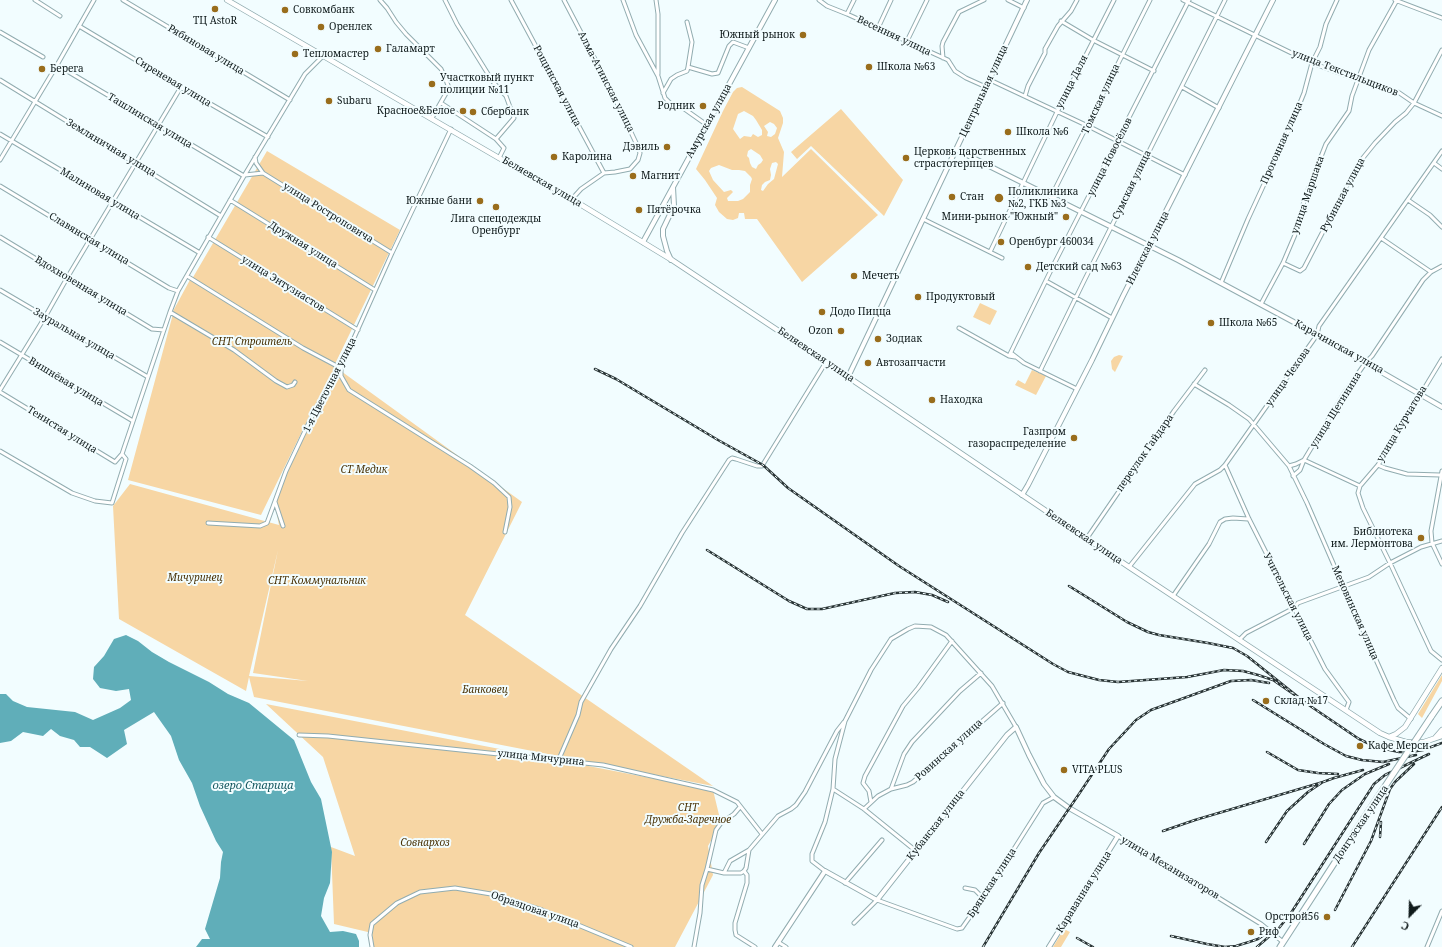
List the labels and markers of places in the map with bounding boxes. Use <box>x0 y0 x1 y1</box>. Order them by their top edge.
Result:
marker: ТЦ AstoR <box>210 4 220 14</box>
place label: Совкомбанк <box>293 4 355 16</box>
marker: Совкомбанк <box>280 5 290 15</box>
place label: ТЦ AstoR <box>193 15 237 27</box>
place label: Оренлек <box>329 21 372 33</box>
marker: Оренлек <box>316 22 326 32</box>
place label: Южный рынок <box>720 29 795 41</box>
marker: Южный рынок <box>798 30 808 40</box>
place label: Галамарт <box>386 43 435 55</box>
marker: Галамарт <box>373 44 383 54</box>
place label: Тепломастер <box>303 48 369 60</box>
marker: Тепломастер <box>290 49 300 59</box>
place label: Школа №63 <box>877 61 935 73</box>
marker: Школа №63 <box>864 62 874 72</box>
place label: Берега <box>50 63 84 75</box>
marker: Берега <box>37 64 47 74</box>
place label: Участковый пункт полиции №11 <box>440 72 534 96</box>
marker: Участковый пункт полиции №11 <box>427 79 437 89</box>
place label: Subaru <box>337 95 372 107</box>
marker: Subaru <box>324 96 334 106</box>
place label: Родник <box>658 100 695 112</box>
marker: Родник <box>698 101 708 111</box>
place label: Красное&Белое <box>377 105 455 117</box>
marker: Красное&Белое <box>458 106 468 116</box>
place label: Сбербанк <box>481 106 529 118</box>
marker: Сбербанк <box>468 107 478 117</box>
place label: Школа №6 <box>1016 126 1069 138</box>
marker: Школа №6 <box>1003 127 1013 137</box>
place label: Дэвиль <box>623 141 659 153</box>
marker: Дэвиль <box>662 142 672 152</box>
place label: Церковь царственных страстотерпцев <box>914 146 1026 170</box>
place label: Каролина <box>562 151 612 163</box>
marker: Каролина <box>549 152 559 162</box>
marker: Церковь царственных страстотерпцев <box>901 153 911 163</box>
place label: Магнит <box>641 170 680 182</box>
marker: Магнит <box>628 171 638 181</box>
place label: Поликлиника №2, ГКБ №3 <box>1008 186 1078 210</box>
place label: Стан <box>960 191 984 203</box>
marker: Стан <box>947 192 957 202</box>
marker: Поликлиника №2, ГКБ №3 <box>993 192 1005 204</box>
place label: Южные бани <box>406 195 472 207</box>
marker: Южные бани <box>475 196 485 206</box>
marker: Лига спецодежды Оренбург <box>491 202 501 212</box>
place label: Пятёрочка <box>647 204 701 216</box>
marker: Пятёрочка <box>634 205 644 215</box>
place label: Мини-рынок "Южный" <box>942 211 1058 223</box>
marker: Мини-рынок "Южный" <box>1061 212 1071 222</box>
place label: Лига спецодежды Оренбург <box>451 213 541 236</box>
place label: Оренбург 460034 <box>1009 236 1094 248</box>
marker: Оренбург 460034 <box>996 237 1006 247</box>
place label: Детский сад №63 <box>1036 261 1122 273</box>
marker: Детский сад №63 <box>1023 262 1033 272</box>
place label: Мечеть <box>862 270 899 282</box>
marker: Мечеть <box>849 271 859 281</box>
place label: Продуктовый <box>926 291 995 303</box>
marker: Продуктовый <box>913 292 923 302</box>
place label: Додо Пицца <box>830 306 891 318</box>
marker: Додо Пицца <box>817 307 827 317</box>
place label: Школа №65 <box>1219 317 1277 329</box>
marker: Школа №65 <box>1206 318 1216 328</box>
place label: Ozon <box>808 325 833 337</box>
marker: Ozon <box>836 326 846 336</box>
place label: Зодиак <box>886 333 922 345</box>
marker: Зодиак <box>873 334 883 344</box>
place label: Автозапчасти <box>876 357 946 369</box>
marker: Автозапчасти <box>863 358 873 368</box>
place label: Находка <box>940 394 983 406</box>
marker: Находка <box>927 395 937 405</box>
place label: Газпром газораспределение <box>968 426 1066 450</box>
marker: Газпром газораспределение <box>1069 433 1079 443</box>
place label: Библиотека им. Лермонтова <box>1331 526 1413 550</box>
marker: Библиотека им. Лермонтова <box>1416 533 1426 543</box>
place label: Склад №17 <box>1274 695 1328 707</box>
marker: Склад №17 <box>1261 696 1271 706</box>
place label: Кафе Мерси <box>1368 740 1429 752</box>
marker: Кафе Мерси <box>1355 741 1365 751</box>
place label: VITA PLUS <box>1072 764 1122 776</box>
marker: VITA PLUS <box>1059 765 1069 775</box>
place label: Орстрой56 <box>1265 911 1319 923</box>
marker: Орстрой56 <box>1322 912 1332 922</box>
place label: Риф <box>1259 926 1279 938</box>
marker: Риф <box>1246 927 1256 937</box>

